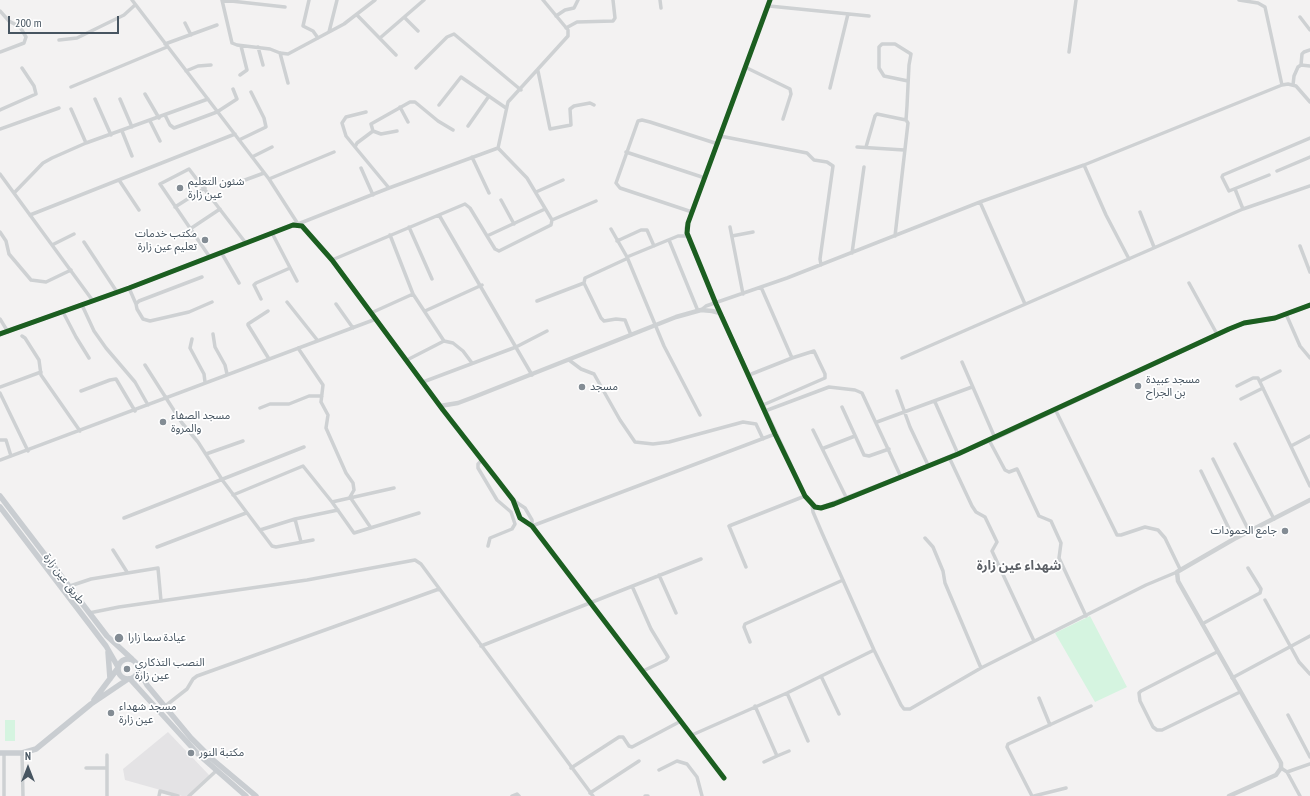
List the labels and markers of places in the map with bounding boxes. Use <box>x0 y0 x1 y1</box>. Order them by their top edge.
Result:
place label: شئون التعليم عين زارة <box>188 175 244 201</box>
marker: شئون التعليم عين زارة <box>175 183 185 193</box>
place label: مكتب خدمات تعليم عين زارة <box>135 227 197 253</box>
marker: مكتب خدمات تعليم عين زارة <box>200 235 210 245</box>
place label: مسجد عبيدة بن الجراح <box>1146 373 1200 399</box>
place label: مسجد <box>590 380 618 394</box>
marker: مسجد عبيدة بن الجراح <box>1133 381 1143 391</box>
marker: مسجد <box>577 382 587 392</box>
place label: مسجد الصفاء والمروة <box>171 409 230 435</box>
marker: مسجد الصفاء والمروة <box>158 417 168 427</box>
place label: جامع الحمودات <box>1211 524 1277 538</box>
marker: جامع الحمودات <box>1280 526 1290 536</box>
place label: عيادة سما زارا <box>128 631 186 645</box>
marker: عيادة سما زارا <box>113 632 125 644</box>
place label: النصب التذكاري عين زارة <box>135 656 205 682</box>
marker: النصب التذكاري عين زارة <box>122 664 132 674</box>
place label: مسجد شهداء عين زارة <box>119 700 177 726</box>
marker: مسجد شهداء عين زارة <box>106 708 116 718</box>
place label: مكتبة النور <box>199 746 244 760</box>
marker: مكتبة النور <box>186 748 196 758</box>

